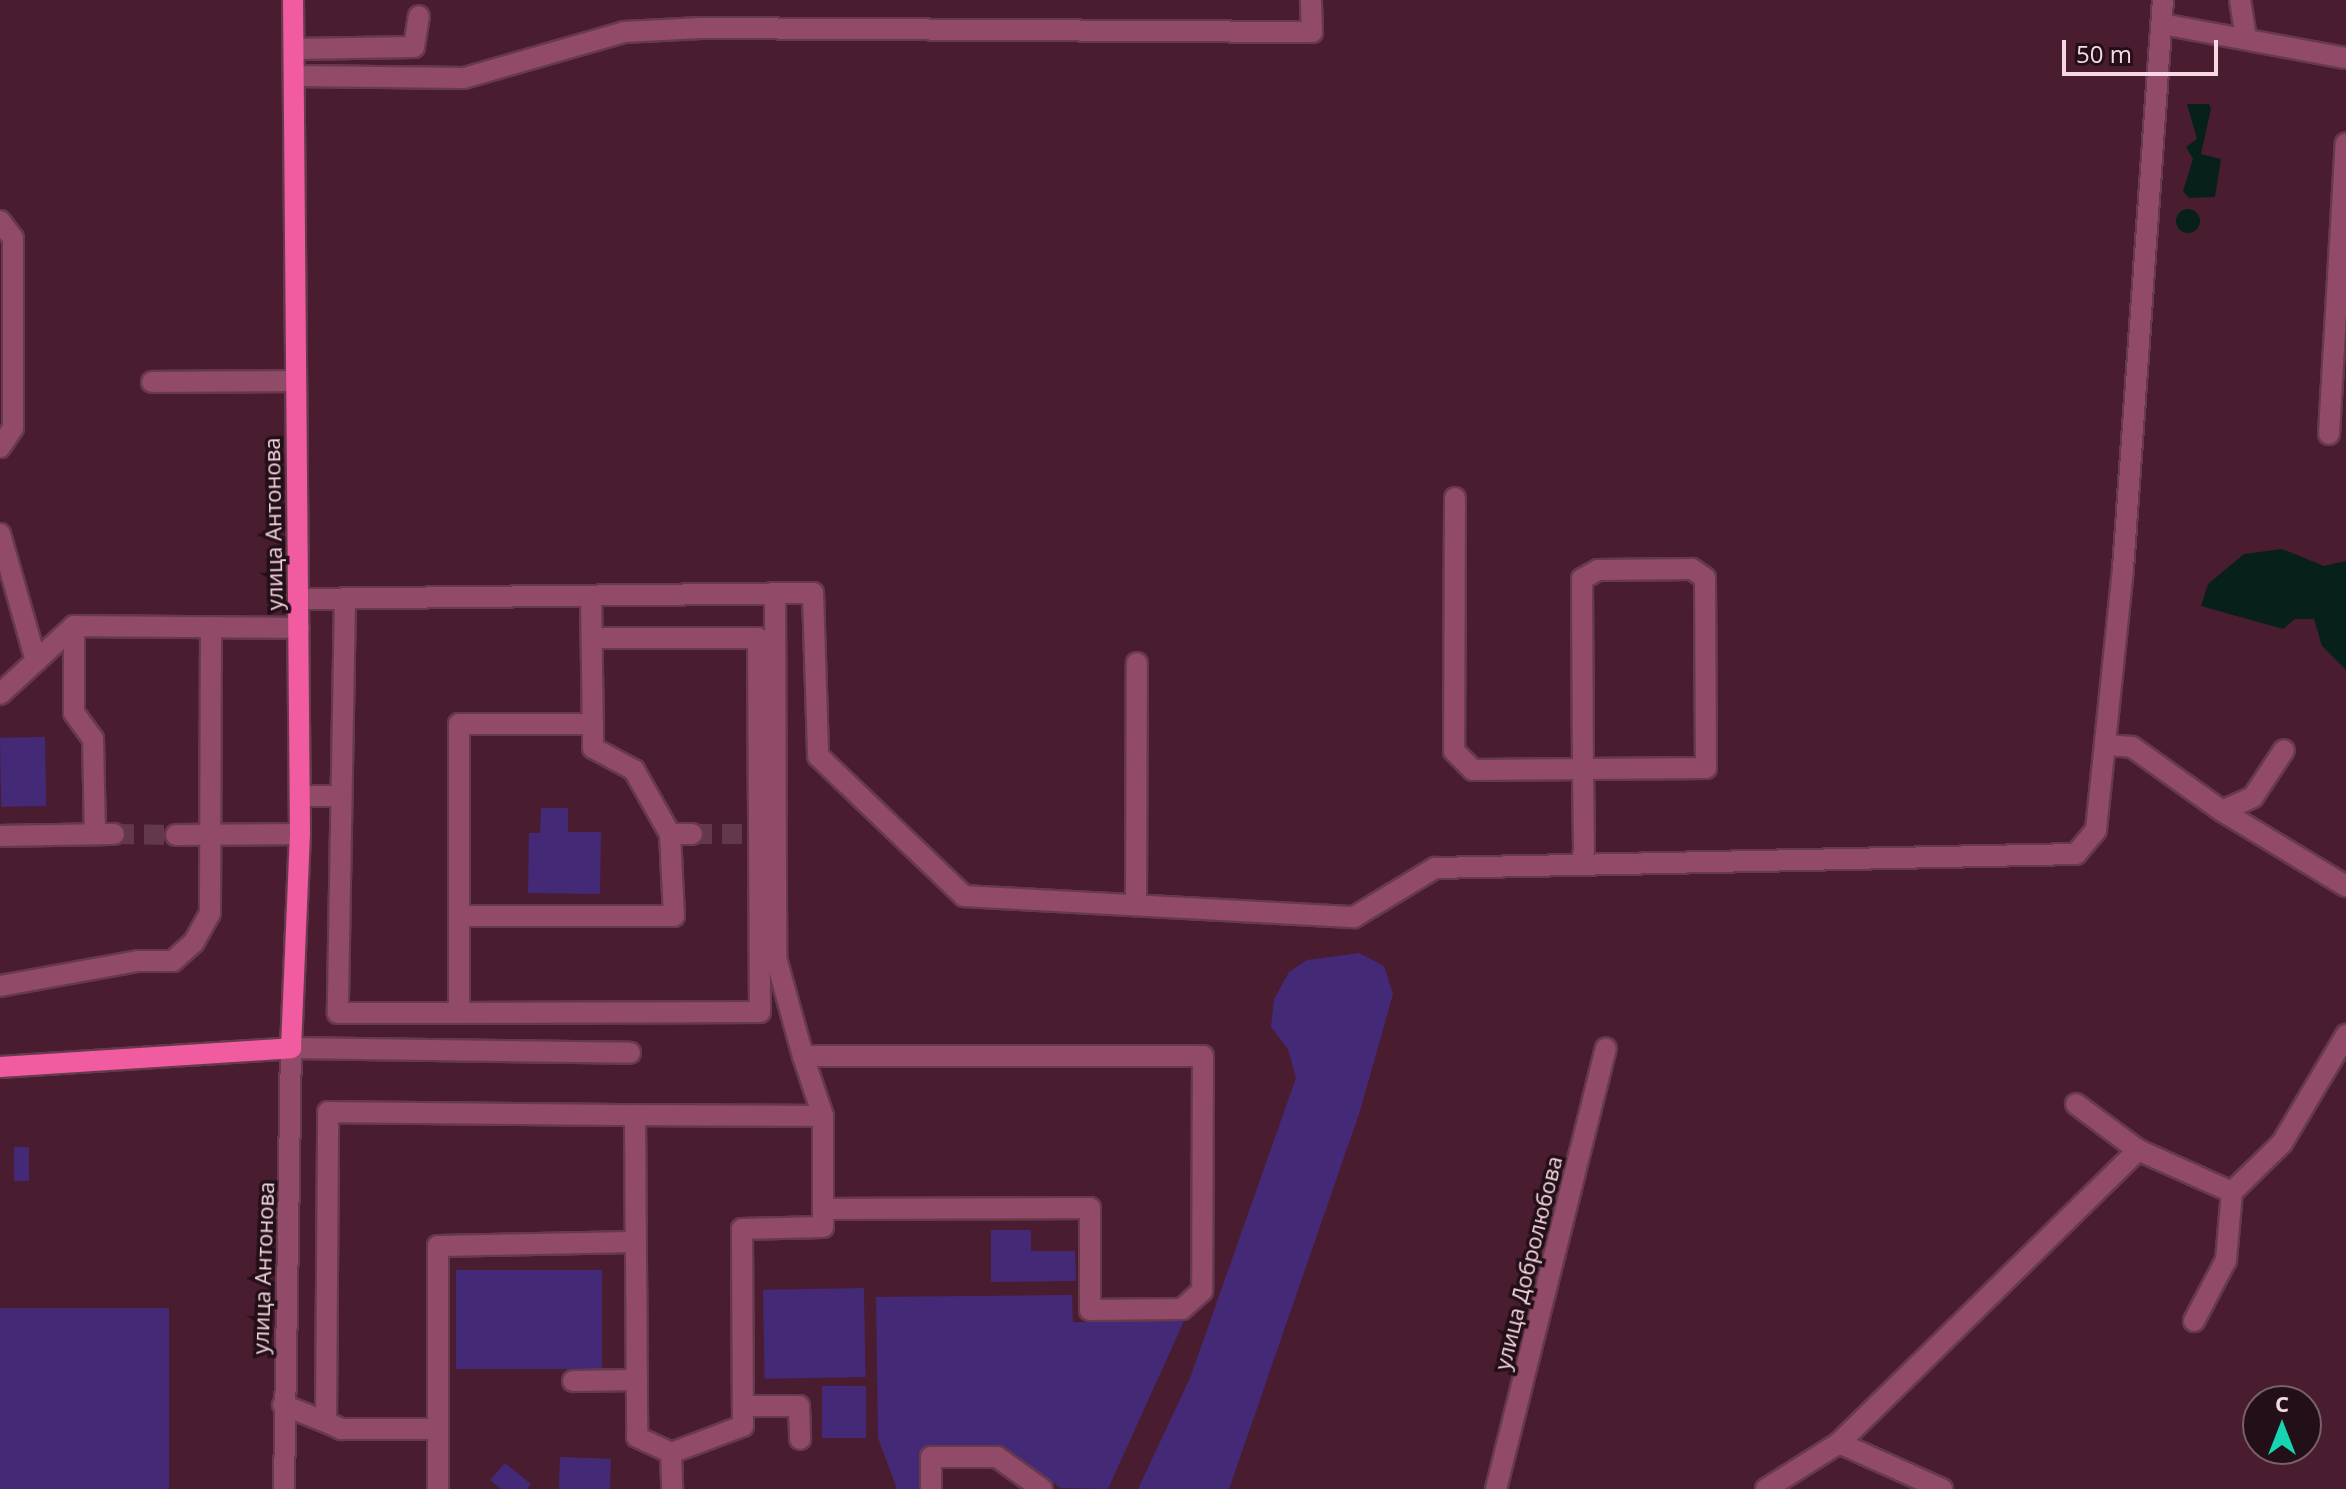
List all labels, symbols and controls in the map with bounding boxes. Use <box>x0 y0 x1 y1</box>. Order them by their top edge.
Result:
scale bar <box>2066 24 2222 74</box>
text: 50 m <box>2076 37 2132 70</box>
street label: улица Антонова <box>258 437 288 611</box>
street label: улица Добролюбова <box>1489 1153 1567 1373</box>
street label: улица Антонова <box>247 1181 279 1355</box>
north arrow <box>2242 1385 2322 1465</box>
text: С <box>2275 1388 2289 1418</box>

